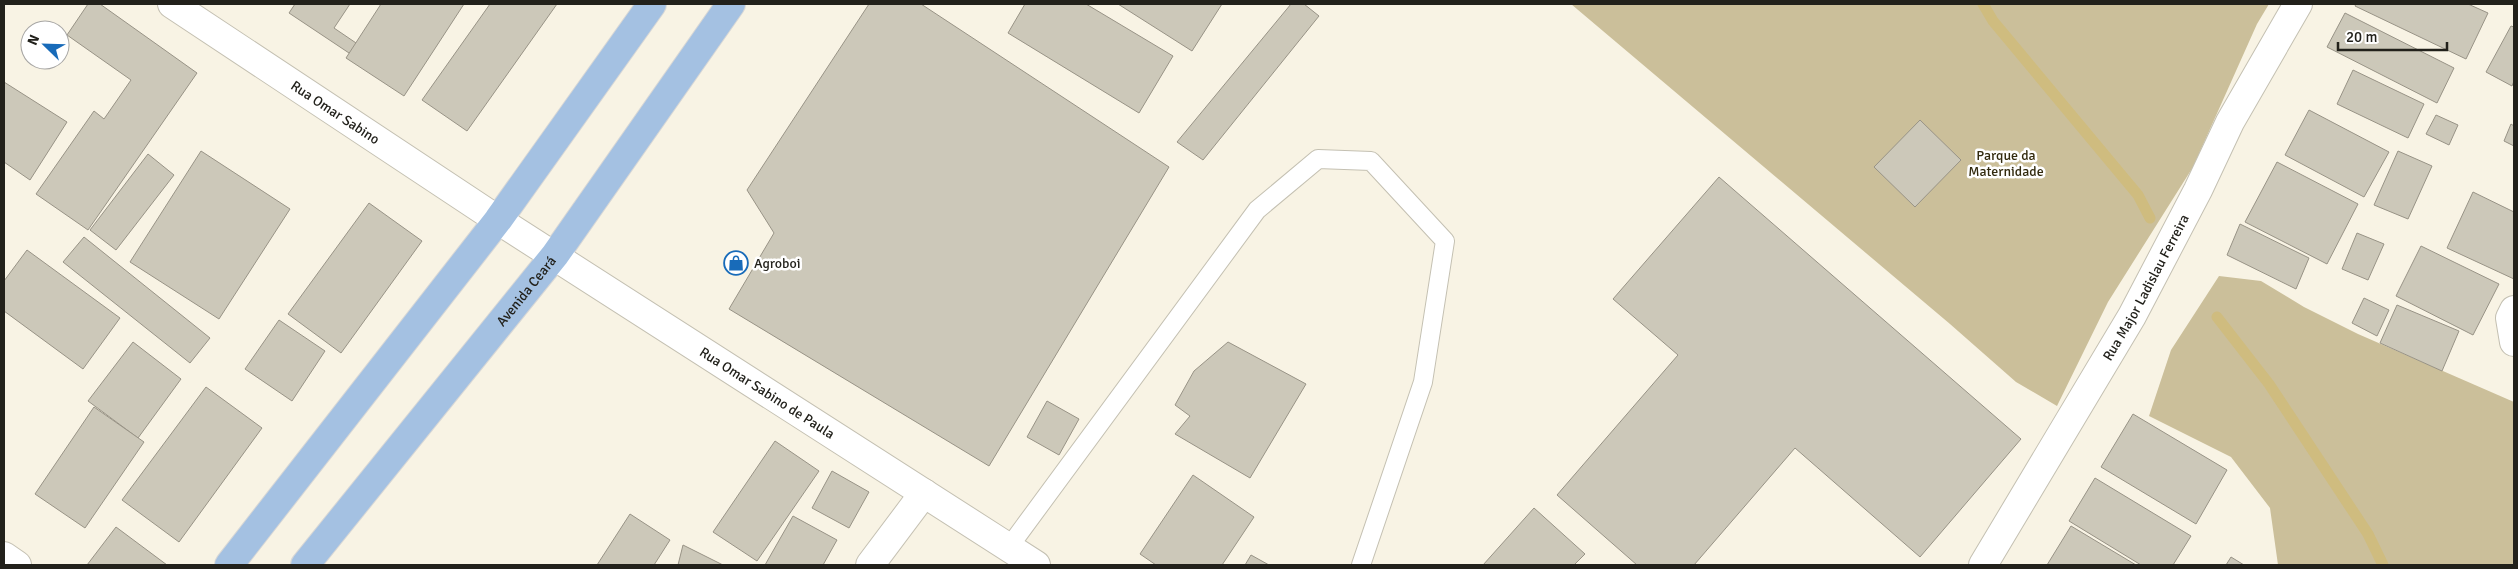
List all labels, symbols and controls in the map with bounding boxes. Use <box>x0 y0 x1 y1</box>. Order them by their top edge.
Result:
north arrow <box>20 20 70 70</box>
scale bar <box>2338 20 2447 52</box>
text: 20 m <box>2346 28 2377 46</box>
text: N <box>24 32 43 48</box>
street label: Rua Omar Sabino <box>288 77 383 148</box>
park label: Parque da Maternidade <box>1968 147 2044 180</box>
street label: Rua Major Ladislau Ferreira <box>2099 211 2192 364</box>
shop icon: Agroboi <box>723 250 749 276</box>
street label: Avenida Ceará <box>493 252 559 330</box>
place label: Agroboi <box>754 255 800 272</box>
street label: Rua Omar Sabino de Paula <box>697 343 838 442</box>

